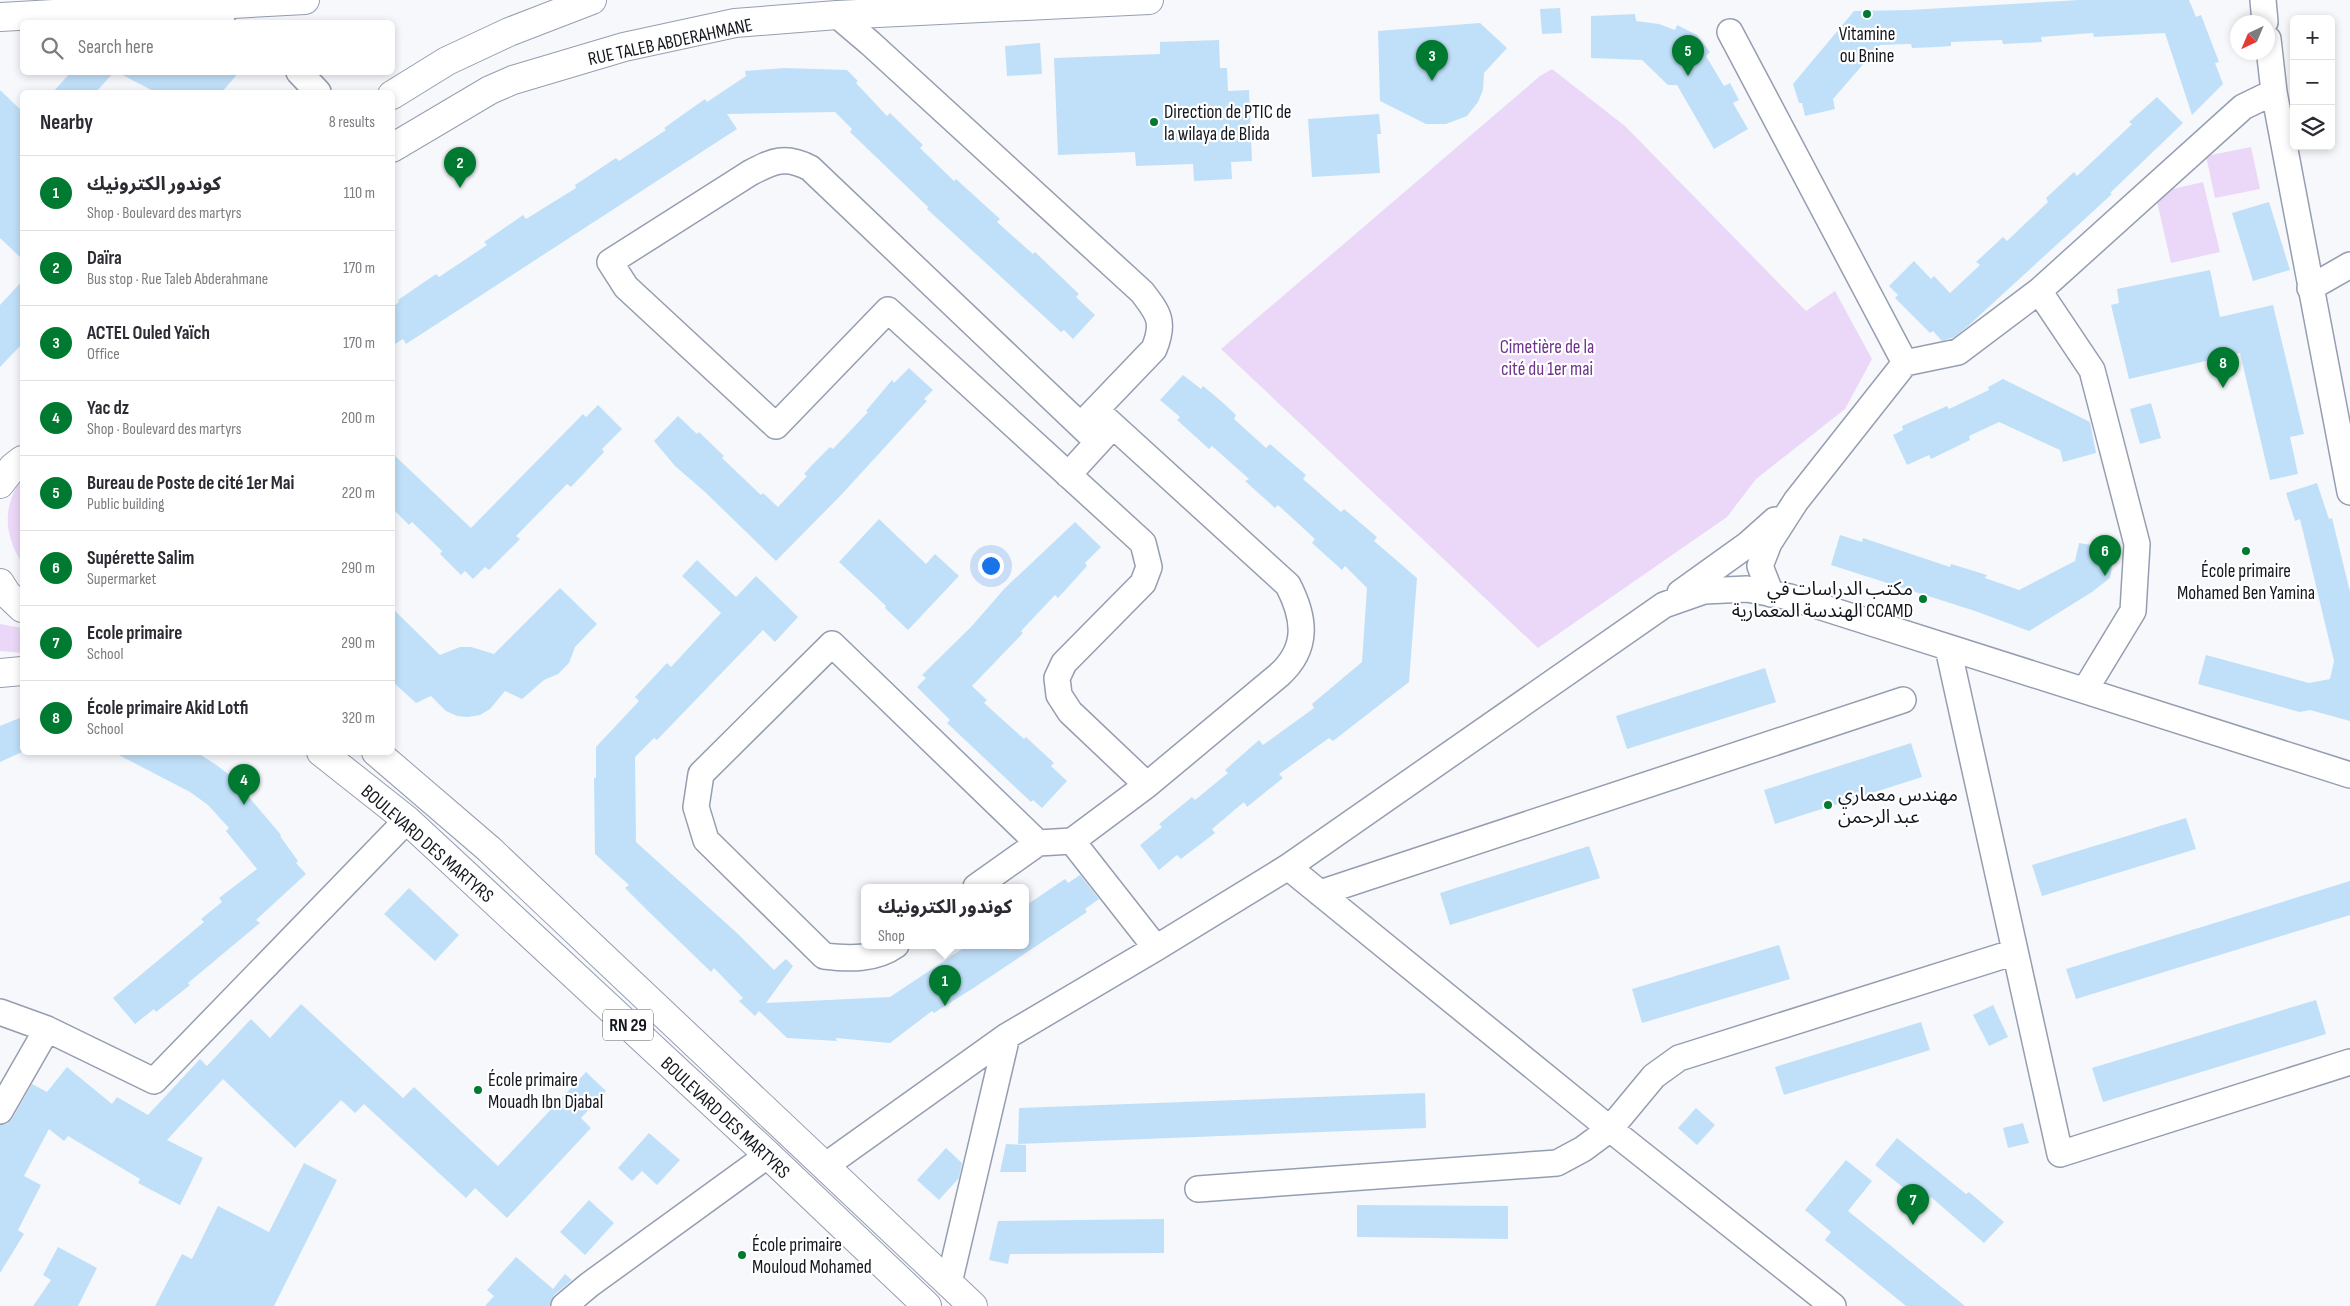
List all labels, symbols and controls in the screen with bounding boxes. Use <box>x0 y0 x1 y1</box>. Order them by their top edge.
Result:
marker: Vitamine ou Bnine <box>1861 8 1873 20</box>
street label: RUE TALEB ABDERAHMANE <box>586 14 755 71</box>
north arrow <box>2230 15 2275 60</box>
map controls <box>2290 15 2335 150</box>
button: + <box>2290 15 2335 60</box>
search box <box>20 20 395 75</box>
place label: Vitamine ou Bnine <box>1839 23 1895 68</box>
icon: search <box>38 34 66 62</box>
pin: 5 <box>1672 35 1704 76</box>
text: Search here <box>78 36 154 59</box>
pin: 3 <box>1416 40 1448 81</box>
button: − <box>2290 60 2335 105</box>
place label: Direction de PTIC de la wilaya de Blida <box>1164 101 1291 146</box>
button: layers <box>2290 105 2335 150</box>
text: Nearby <box>40 110 93 135</box>
text: 8 results <box>329 113 375 132</box>
marker: Direction de PTIC de la wilaya de Blida <box>1148 116 1160 128</box>
pin: 2 <box>444 147 476 188</box>
text: كوندور الكترونيك <box>87 173 221 196</box>
text: 1 <box>53 184 59 203</box>
text: 110 m <box>344 184 375 203</box>
text: Shop · Boulevard des martyrs <box>87 204 241 223</box>
text: Daïra <box>87 247 122 270</box>
text: 2 <box>52 259 60 278</box>
text: 170 m <box>343 259 375 278</box>
text: Bus stop · Rue Taleb Abderahmane <box>87 270 268 289</box>
text: ACTEL Ouled Yaïch <box>87 322 210 345</box>
text: 3 <box>52 334 60 353</box>
text: 170 m <box>343 334 375 353</box>
park label: Cimetière de la cité du 1er mai <box>1500 336 1594 381</box>
text: Office <box>87 345 120 364</box>
pin: 8 <box>2207 347 2239 388</box>
text: Yac dz <box>87 397 129 420</box>
text: 4 <box>52 409 60 428</box>
text: 200 m <box>341 409 375 428</box>
text: Shop · Boulevard des martyrs <box>87 420 241 439</box>
text: Bureau de Poste de cité 1er Mai <box>87 472 294 495</box>
text: 5 <box>52 484 60 503</box>
text: 220 m <box>342 484 375 503</box>
text: Public building <box>87 495 164 514</box>
pin: 6 <box>2089 535 2121 576</box>
marker: École primaire Mohamed Ben Yamina <box>2240 545 2252 557</box>
text: Supérette Salim <box>87 547 194 570</box>
your location <box>978 553 1004 579</box>
text: 6 <box>52 559 60 578</box>
text: 290 m <box>341 559 375 578</box>
place label: École primaire Mohamed Ben Yamina <box>2177 560 2315 605</box>
text: Supermarket <box>87 570 156 589</box>
place label: مكتب الدراسات في الهندسة المعمارية CCAMD <box>1732 578 1913 623</box>
marker: مكتب الدراسات في الهندسة المعمارية CCAMD <box>1917 593 1929 605</box>
text: Ecole primaire <box>87 622 182 645</box>
text: 7 <box>53 634 59 653</box>
text: 290 m <box>341 634 375 653</box>
text: School <box>87 645 123 664</box>
text: École primaire Akid Lotfi <box>87 697 248 720</box>
text: 8 <box>52 709 60 728</box>
text: 320 m <box>342 709 375 728</box>
text: School <box>87 720 123 739</box>
pin: 4 <box>228 764 260 805</box>
street label: BOULEVARD DES MARTYRS <box>356 780 498 908</box>
place label: مهندس معماري عبد الرحمن <box>1838 784 1958 829</box>
marker: مهندس معماري عبد الرحمن <box>1822 799 1834 811</box>
popup <box>861 884 1029 949</box>
text: كوندور الكترونيك <box>878 896 1012 919</box>
text: Shop <box>878 927 905 946</box>
pin: 1 <box>929 965 961 1006</box>
road number: RN 29 <box>603 1010 653 1040</box>
street label: BOULEVARD DES MARTYRS <box>656 1052 794 1184</box>
place label: École primaire Mouadh Ibn Djabal <box>488 1069 603 1114</box>
marker: École primaire Mouadh Ibn Djabal <box>472 1084 484 1096</box>
pin: 7 <box>1897 1184 1929 1225</box>
place label: École primaire Mouloud Mohamed <box>752 1234 872 1279</box>
marker: École primaire Mouloud Mohamed <box>736 1249 748 1261</box>

